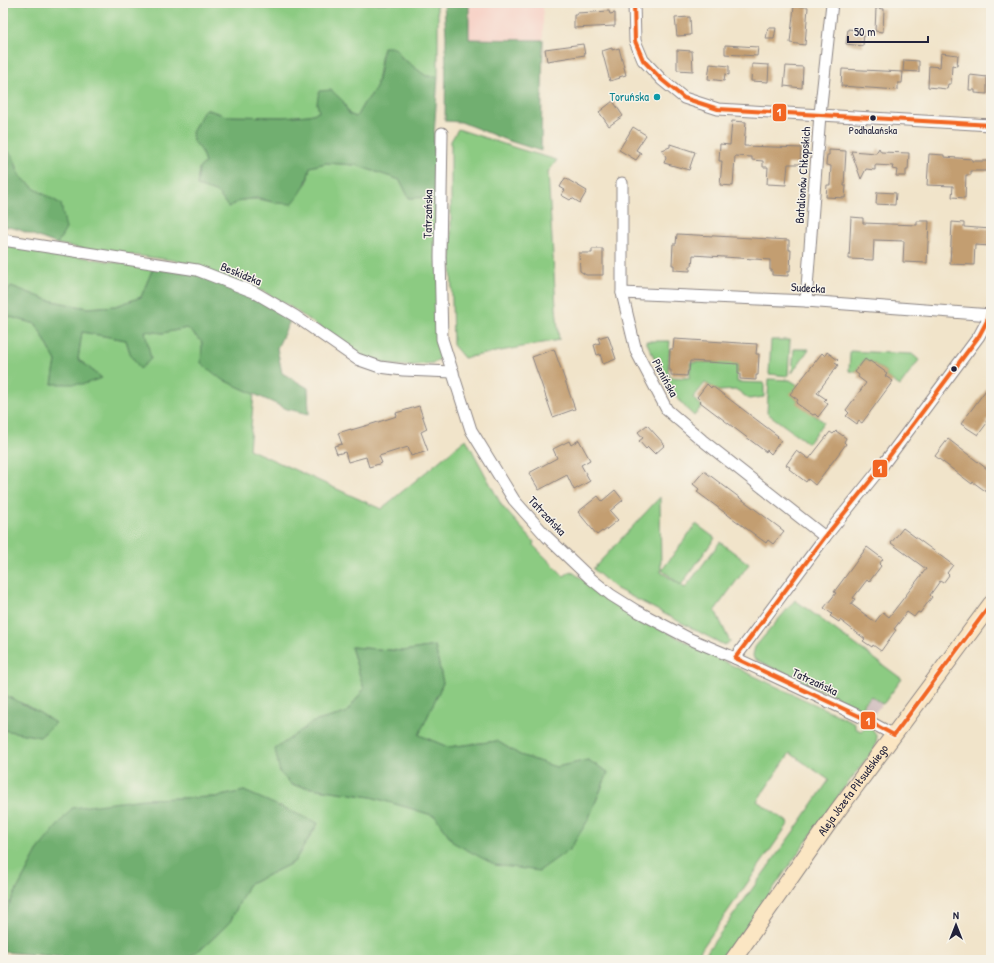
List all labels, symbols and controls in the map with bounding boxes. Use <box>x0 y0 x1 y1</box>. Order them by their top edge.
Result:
scale bar <box>848 18 928 44</box>
text: 50 m <box>854 23 875 40</box>
place label: Toruńska <box>609 88 649 105</box>
marker: Toruńska <box>652 92 662 102</box>
line badge: 1 <box>772 103 787 122</box>
text: 1 <box>777 105 781 119</box>
marker: Podhalańska <box>868 113 878 123</box>
place label: Podhalańska <box>849 123 898 137</box>
street label: Batalionów Chłopskich <box>791 126 814 224</box>
street label: Tatrzańska <box>419 189 436 238</box>
street label: Beskidzka <box>218 258 264 290</box>
street label: Sudecka <box>791 278 826 297</box>
street label: Pienińska <box>648 356 683 400</box>
unlabelled marker <box>949 364 959 374</box>
line badge: 1 <box>872 459 888 478</box>
text: 1 <box>878 462 882 476</box>
street label: Tatrzańska <box>525 492 570 539</box>
street label: Tatrzańska <box>790 664 841 700</box>
line badge: 1 <box>860 711 876 730</box>
text: 1 <box>866 714 870 728</box>
street label: Aleja Józefa Piłsudskiego <box>813 741 892 839</box>
north arrow <box>936 905 976 945</box>
text: N <box>953 908 959 922</box>

